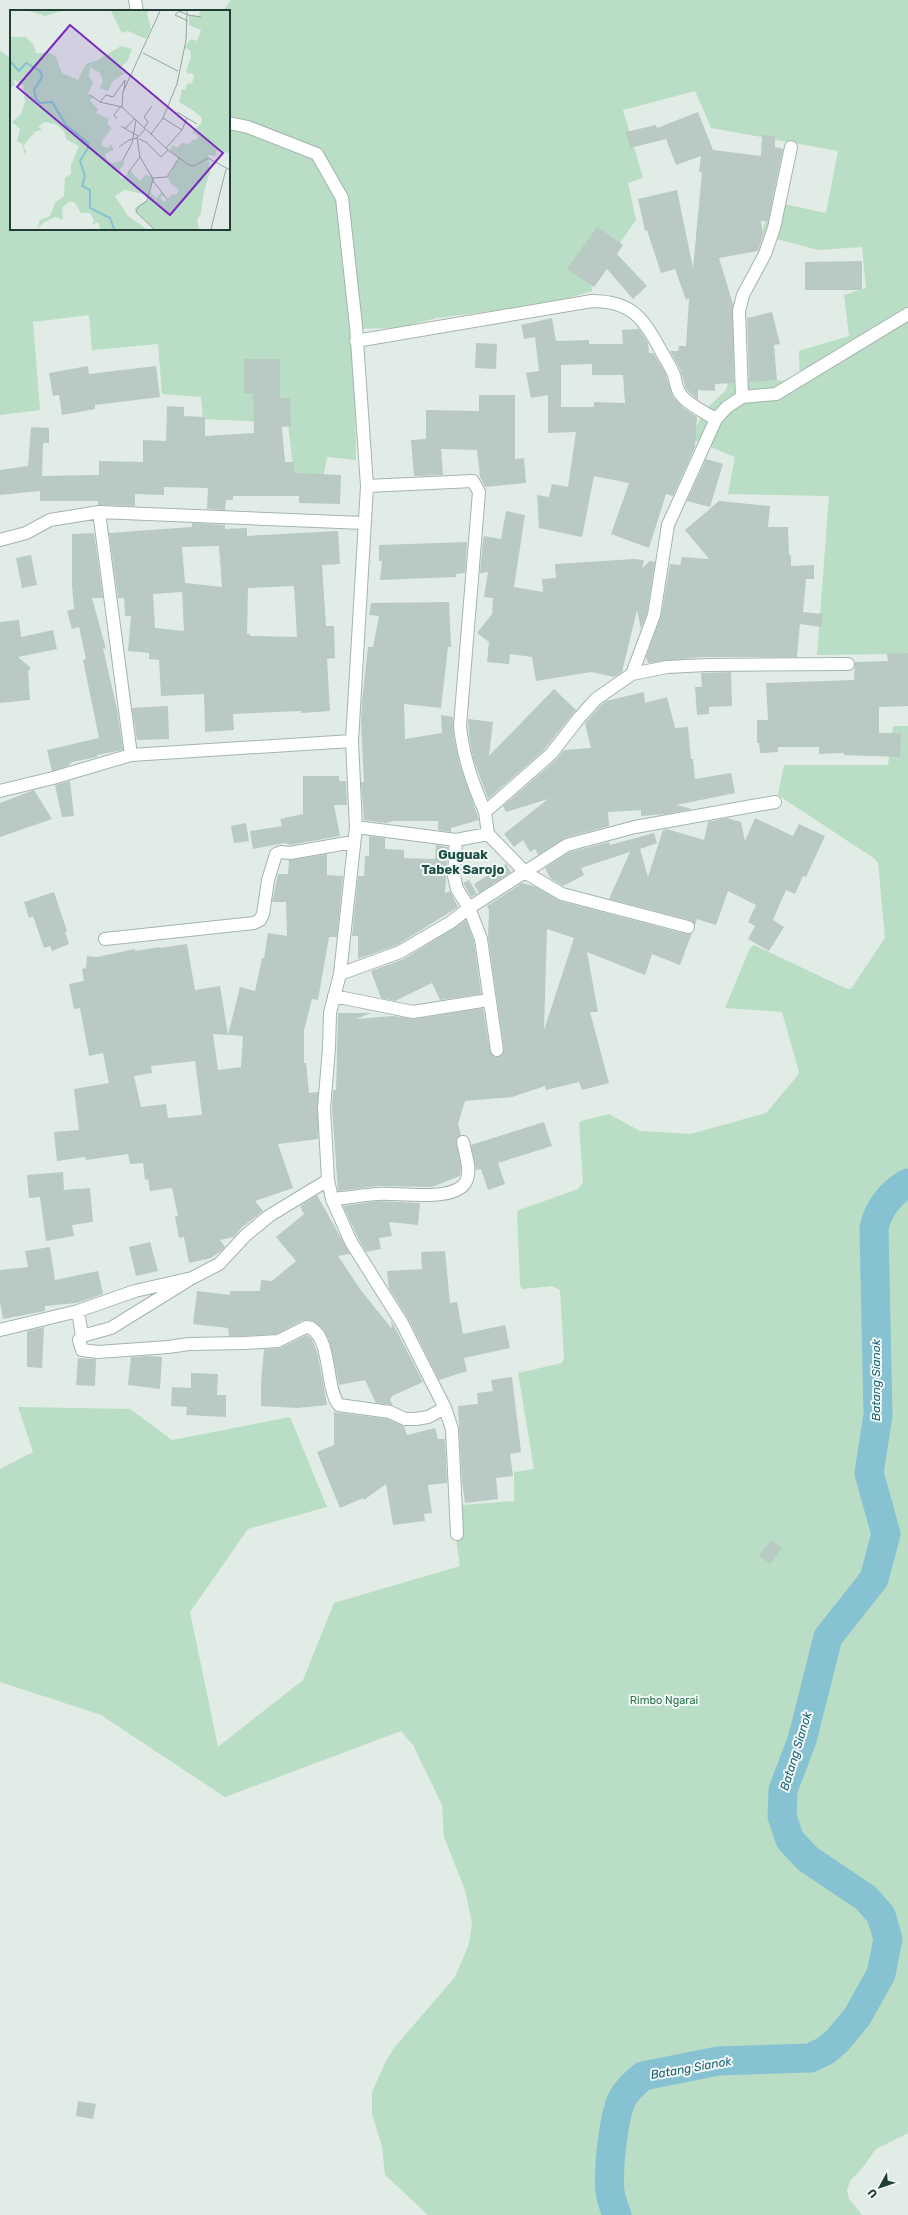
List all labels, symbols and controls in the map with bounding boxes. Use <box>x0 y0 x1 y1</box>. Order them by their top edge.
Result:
inset map <box>10 10 230 230</box>
district label: Guguak Tabek Sarojo <box>422 847 505 877</box>
water label: Batang Sianok <box>869 1338 883 1421</box>
park label: Rimbo Ngarai <box>630 1694 698 1707</box>
water label: Batang Sianok <box>777 1709 815 1792</box>
water label: Batang Sianok <box>649 2054 733 2082</box>
north arrow <box>860 2167 900 2207</box>
text: U <box>865 2186 880 2200</box>

